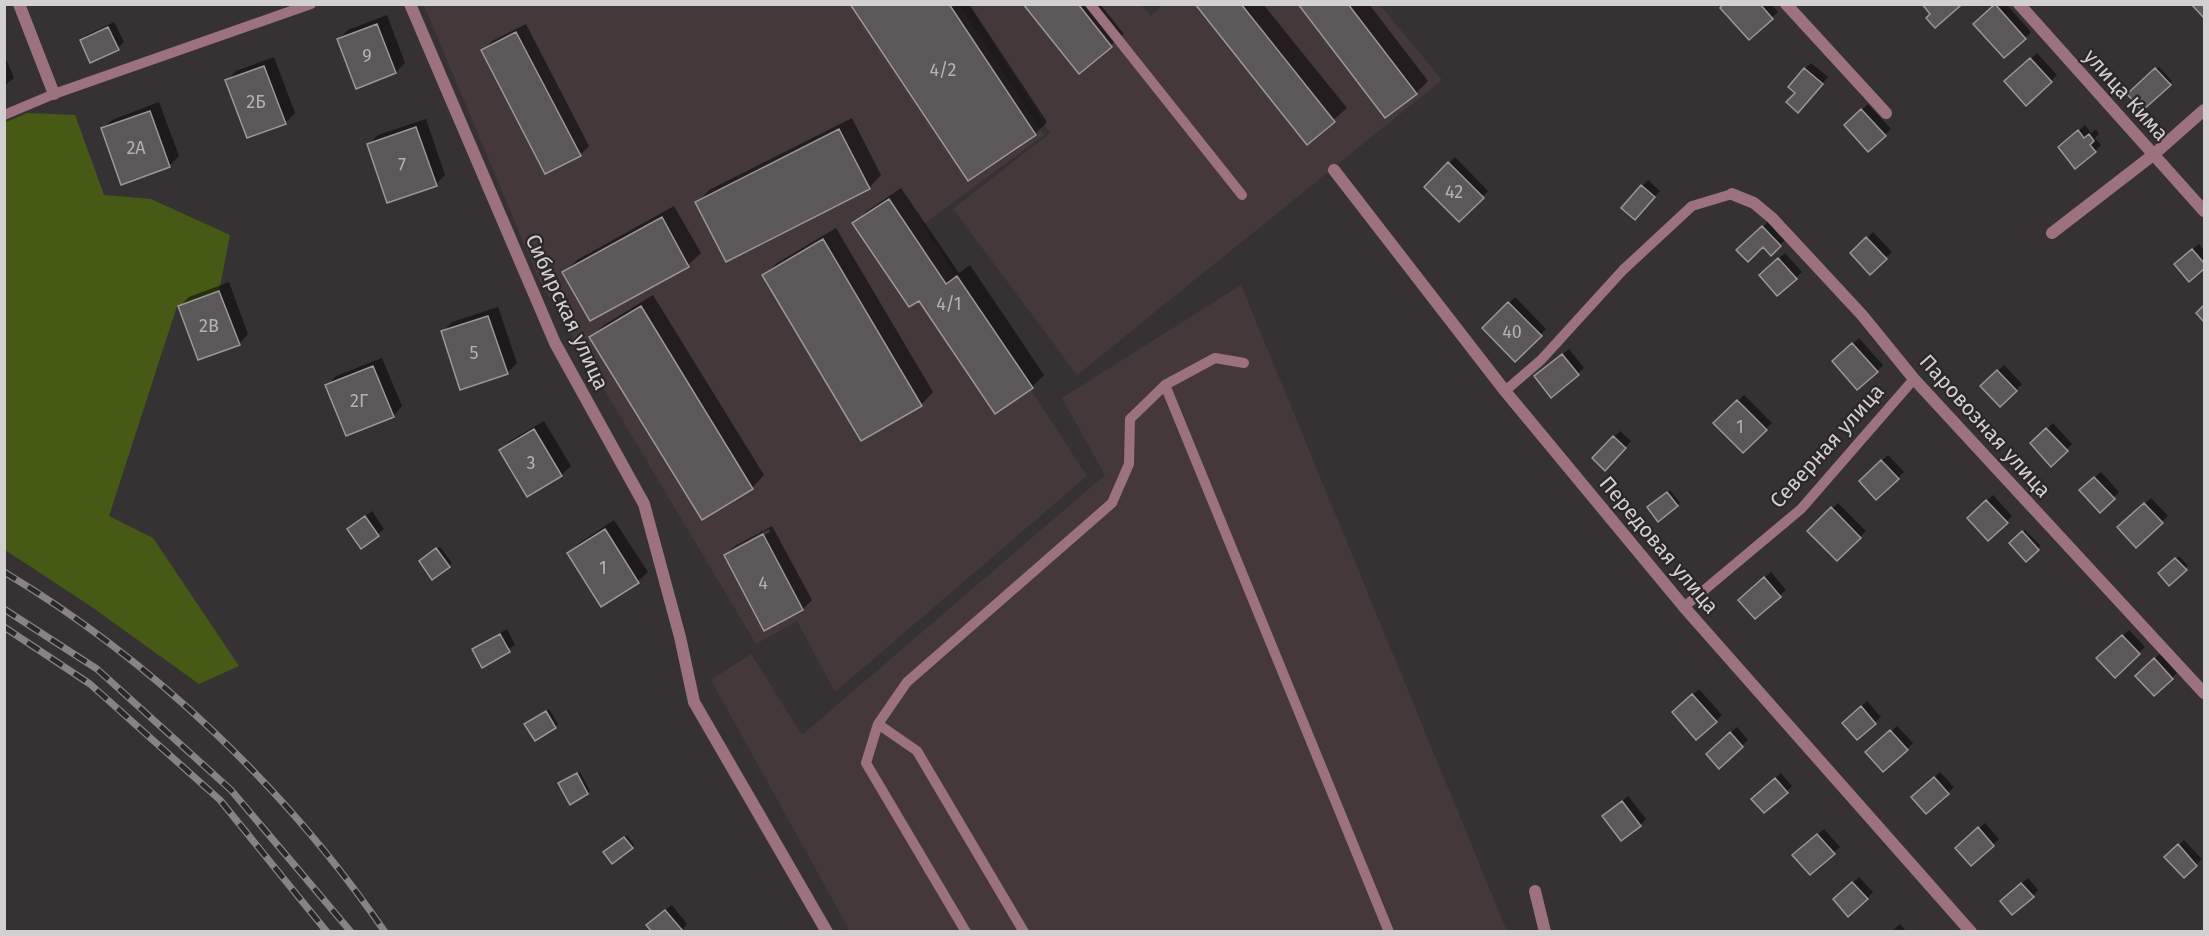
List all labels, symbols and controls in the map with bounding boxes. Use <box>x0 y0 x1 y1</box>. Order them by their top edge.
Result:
street label: улица Кима <box>2078 44 2174 146</box>
house number: 9 <box>362 45 372 67</box>
house number: 4/2 <box>930 59 956 81</box>
house number: 2Б <box>246 91 266 113</box>
house number: 2А <box>126 137 146 159</box>
house number: 7 <box>398 154 406 176</box>
house number: 42 <box>1445 181 1463 203</box>
street label: Сибирская улица <box>520 230 614 394</box>
house number: 4/1 <box>936 293 962 315</box>
house number: 2В <box>199 315 219 337</box>
house number: 40 <box>1502 321 1522 343</box>
house number: 5 <box>469 342 479 364</box>
street label: Паровозная улица <box>1914 349 2056 503</box>
street label: Северная улица <box>1764 379 1890 513</box>
house number: 2Г <box>350 390 368 412</box>
house number: 1 <box>1736 416 1744 438</box>
house number: 3 <box>527 452 535 474</box>
street label: Передовая улица <box>1594 471 1724 619</box>
house number: 1 <box>599 557 607 579</box>
house number: 4 <box>758 572 768 594</box>

